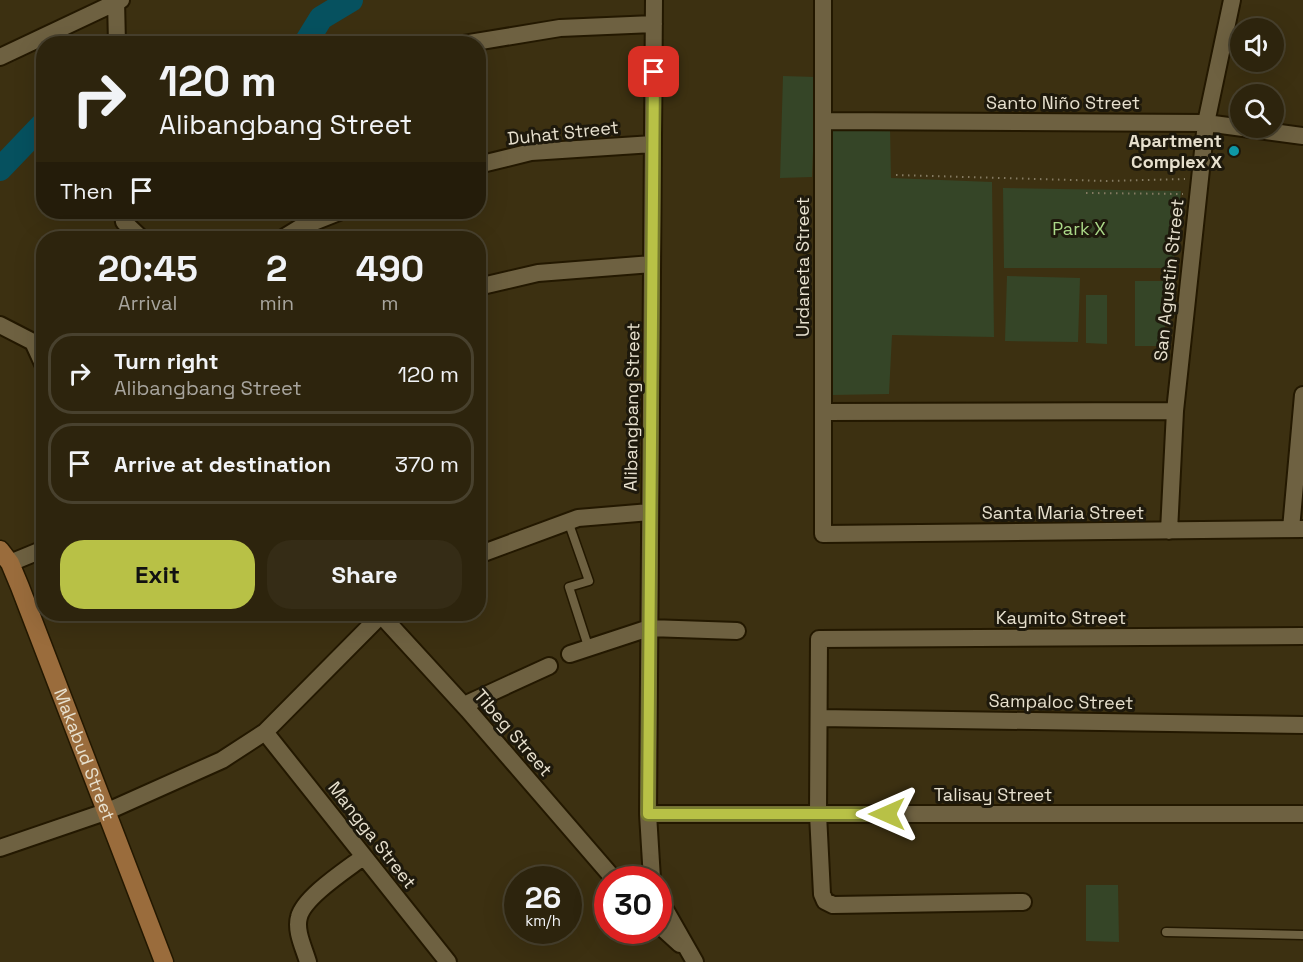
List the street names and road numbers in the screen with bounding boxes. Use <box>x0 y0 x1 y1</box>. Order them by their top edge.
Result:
street label: Santo Niño Street <box>986 91 1140 114</box>
street label: Duhat Street <box>506 115 620 150</box>
street label: Urdaneta Street <box>791 197 814 337</box>
street label: San Agustin Street <box>1149 198 1188 362</box>
street label: Alibangbang Street <box>619 322 644 492</box>
street label: Santa Maria Street <box>982 501 1144 524</box>
street label: Kaymito Street <box>996 606 1126 629</box>
street label: Tibeg Street <box>469 684 558 781</box>
street label: Makabud Street <box>49 685 121 824</box>
street label: Sampaloc Street <box>988 689 1134 714</box>
street label: Mangga Street <box>323 776 421 893</box>
street label: Talisay Street <box>934 783 1052 806</box>

